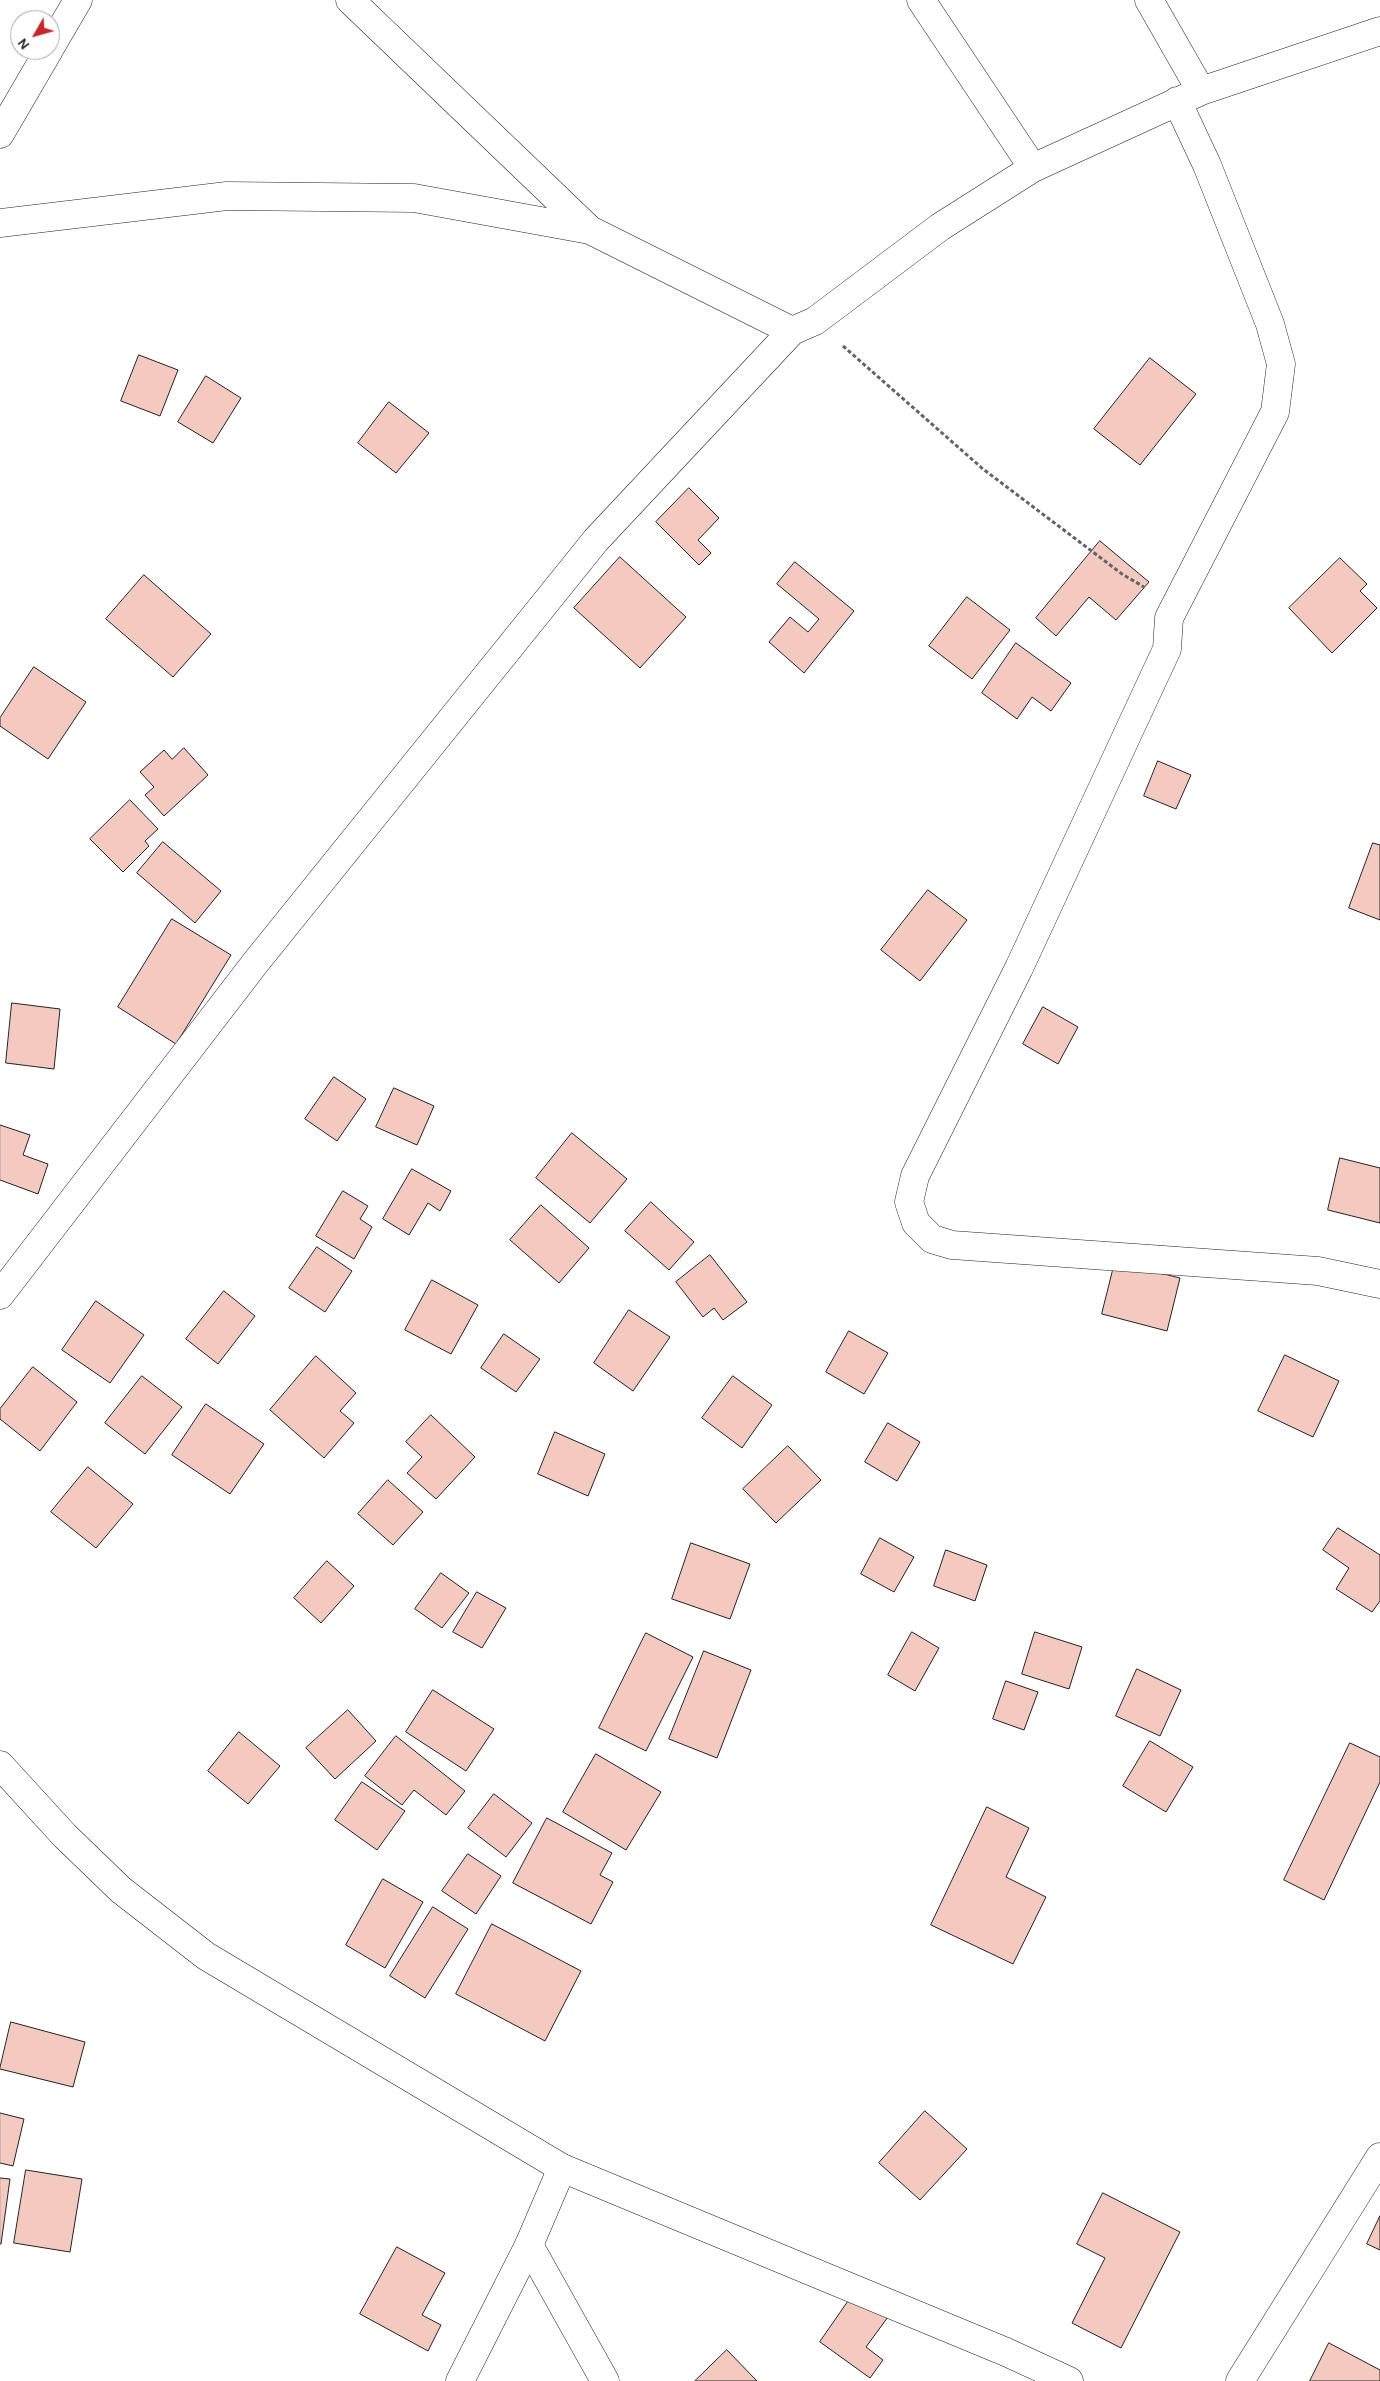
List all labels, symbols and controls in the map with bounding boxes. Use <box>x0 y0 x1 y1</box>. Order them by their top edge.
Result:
north arrow <box>10 10 60 60</box>
text: N <box>14 35 33 53</box>

